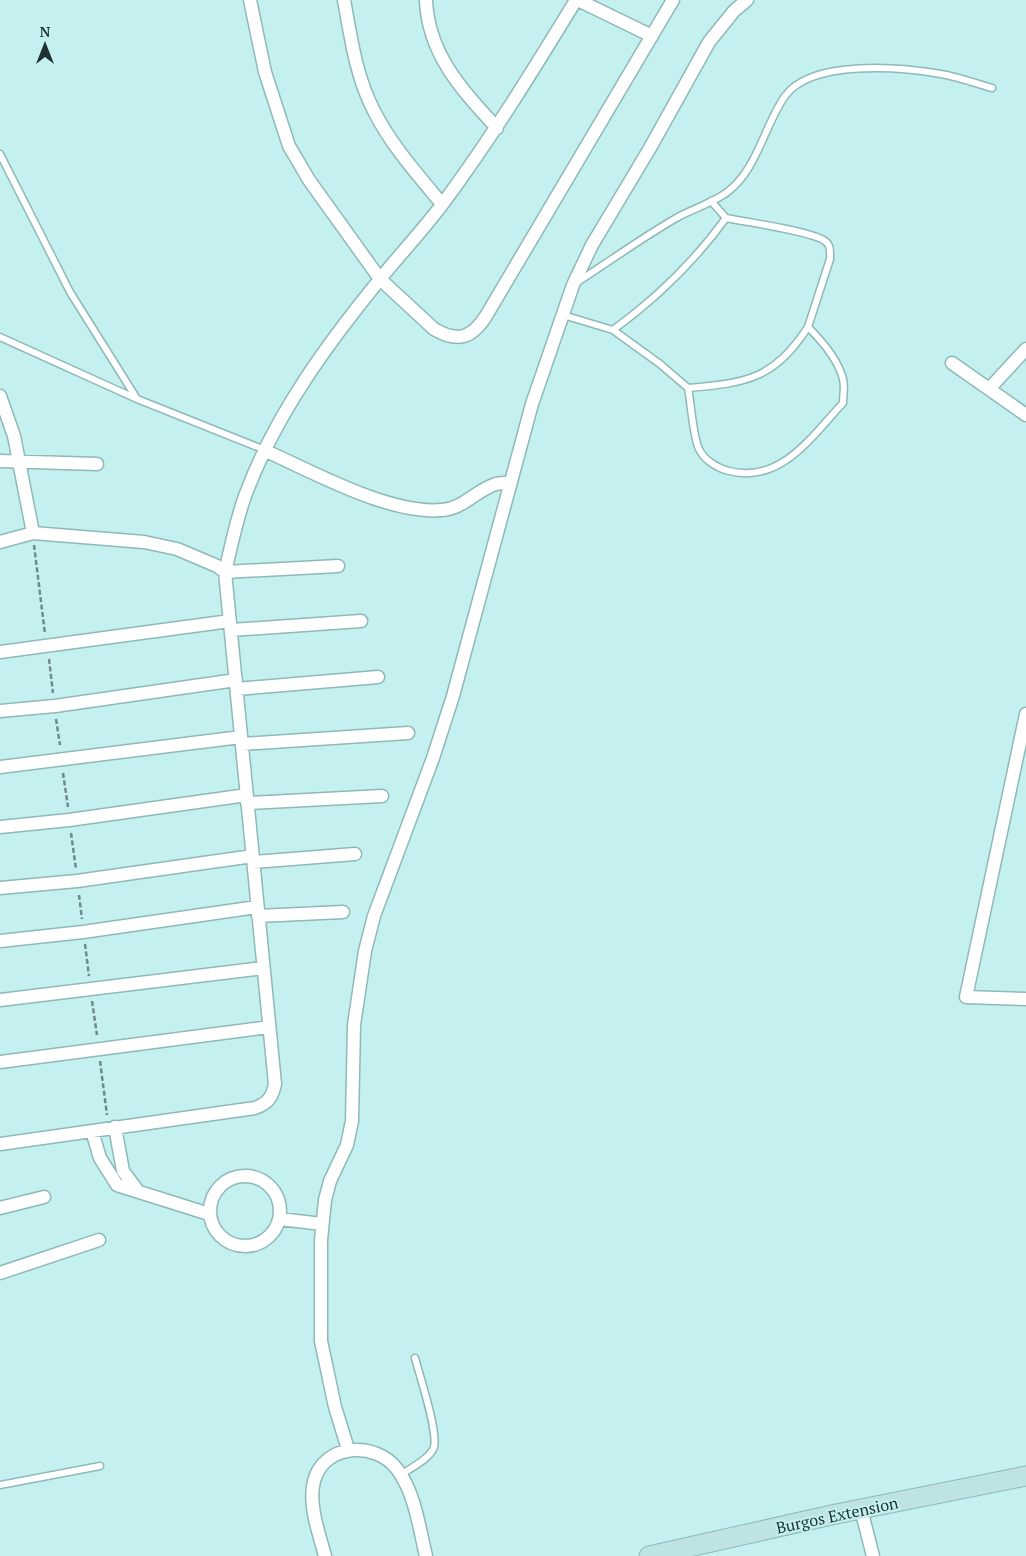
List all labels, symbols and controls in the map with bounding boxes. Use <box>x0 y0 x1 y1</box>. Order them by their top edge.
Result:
north arrow <box>20 20 70 70</box>
text: N <box>40 22 51 41</box>
street label: Burgos Extension <box>774 1491 901 1539</box>

